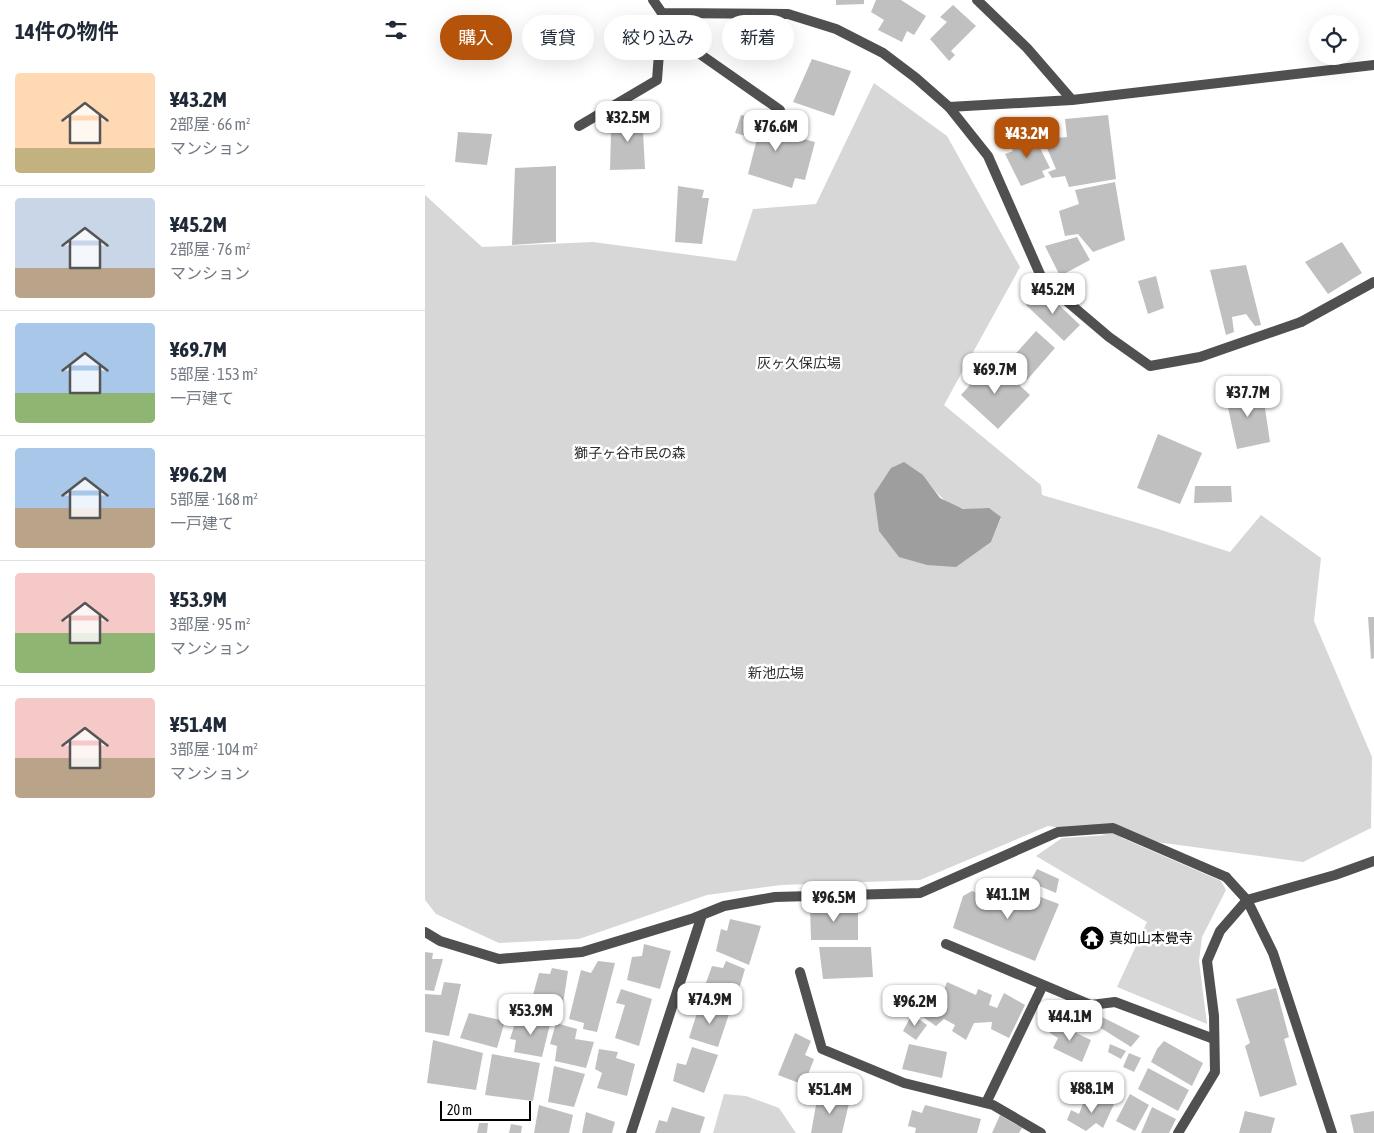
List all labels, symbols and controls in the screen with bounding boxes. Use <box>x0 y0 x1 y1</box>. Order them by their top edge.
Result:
chip: 購入 <box>440 15 512 60</box>
chip: 賃貸 <box>522 15 594 60</box>
chip: 絞り込み <box>604 15 712 60</box>
chip: 新着 <box>722 15 794 60</box>
map controls <box>1309 15 1359 65</box>
button: locate <box>1309 15 1359 65</box>
icon: filters <box>382 16 410 44</box>
text: 14件の物件 <box>15 19 119 43</box>
text: ¥43.2M <box>170 87 227 111</box>
icon: home <box>55 93 115 153</box>
pin: ¥32.5M <box>587 100 669 143</box>
text: ¥32.5M <box>606 108 650 126</box>
pin: ¥76.6M <box>735 110 817 152</box>
text: 2部屋 · 66 m² <box>170 115 251 133</box>
pin: ¥43.2M <box>986 116 1068 159</box>
text: ¥76.6M <box>754 117 798 135</box>
text: ¥43.2M <box>1005 124 1049 142</box>
text: マンション <box>170 139 250 157</box>
text: ¥45.2M <box>170 212 227 236</box>
icon: home <box>55 218 115 278</box>
text: 2部屋 · 76 m² <box>170 240 251 258</box>
text: マンション <box>170 264 250 282</box>
pin: ¥45.2M <box>1012 272 1094 315</box>
text: ¥45.2M <box>1031 280 1075 298</box>
text: ¥69.7M <box>170 337 227 361</box>
icon: home <box>55 343 115 403</box>
pin: ¥69.7M <box>954 352 1036 395</box>
park label: 灰ヶ久保広場 <box>757 355 841 371</box>
text: ¥69.7M <box>973 360 1017 378</box>
text: 5部屋 · 153 m² <box>170 365 258 383</box>
pin: ¥37.7M <box>1207 376 1289 418</box>
text: ¥37.7M <box>1226 383 1270 401</box>
text: 一戸建て <box>170 389 234 407</box>
park label: 獅子ヶ谷市民の森 <box>574 445 686 461</box>
text: ¥96.2M <box>170 462 227 486</box>
icon: home <box>55 468 115 528</box>
text: 5部屋 · 168 m² <box>170 490 258 508</box>
text: 一戸建て <box>170 514 234 532</box>
text: ¥53.9M <box>170 587 227 611</box>
icon: home <box>55 593 115 653</box>
text: 3部屋 · 95 m² <box>170 615 251 633</box>
text: マンション <box>170 639 250 657</box>
park label: 新池広場 <box>748 665 804 681</box>
text: ¥51.4M <box>170 712 227 736</box>
icon: home <box>55 718 115 778</box>
text: 3部屋 · 104 m² <box>170 740 258 758</box>
text: マンション <box>170 764 250 782</box>
pin: ¥41.1M <box>967 878 1049 920</box>
pin: ¥96.5M <box>793 880 875 923</box>
text: ¥41.1M <box>986 885 1030 903</box>
text: ¥96.5M <box>812 888 856 906</box>
temple icon: 真如山本覺寺 <box>1079 925 1105 951</box>
place label: 真如山本覺寺 <box>1109 930 1193 946</box>
pin: ¥74.9M <box>669 982 751 1025</box>
pin: ¥96.2M <box>874 984 956 1027</box>
text: ¥74.9M <box>688 990 732 1008</box>
text: ¥96.2M <box>893 992 937 1010</box>
pin: ¥53.9M <box>490 994 572 1036</box>
pin: ¥44.1M <box>1029 1000 1111 1042</box>
text: ¥53.9M <box>509 1001 553 1019</box>
text: ¥44.1M <box>1048 1007 1092 1025</box>
pin: ¥51.4M <box>789 1072 871 1115</box>
pin: ¥88.1M <box>1051 1072 1133 1114</box>
text: ¥88.1M <box>1070 1079 1114 1097</box>
text: ¥51.4M <box>808 1080 852 1098</box>
scale bar <box>440 1098 531 1121</box>
text: 20 m <box>447 1102 472 1118</box>

